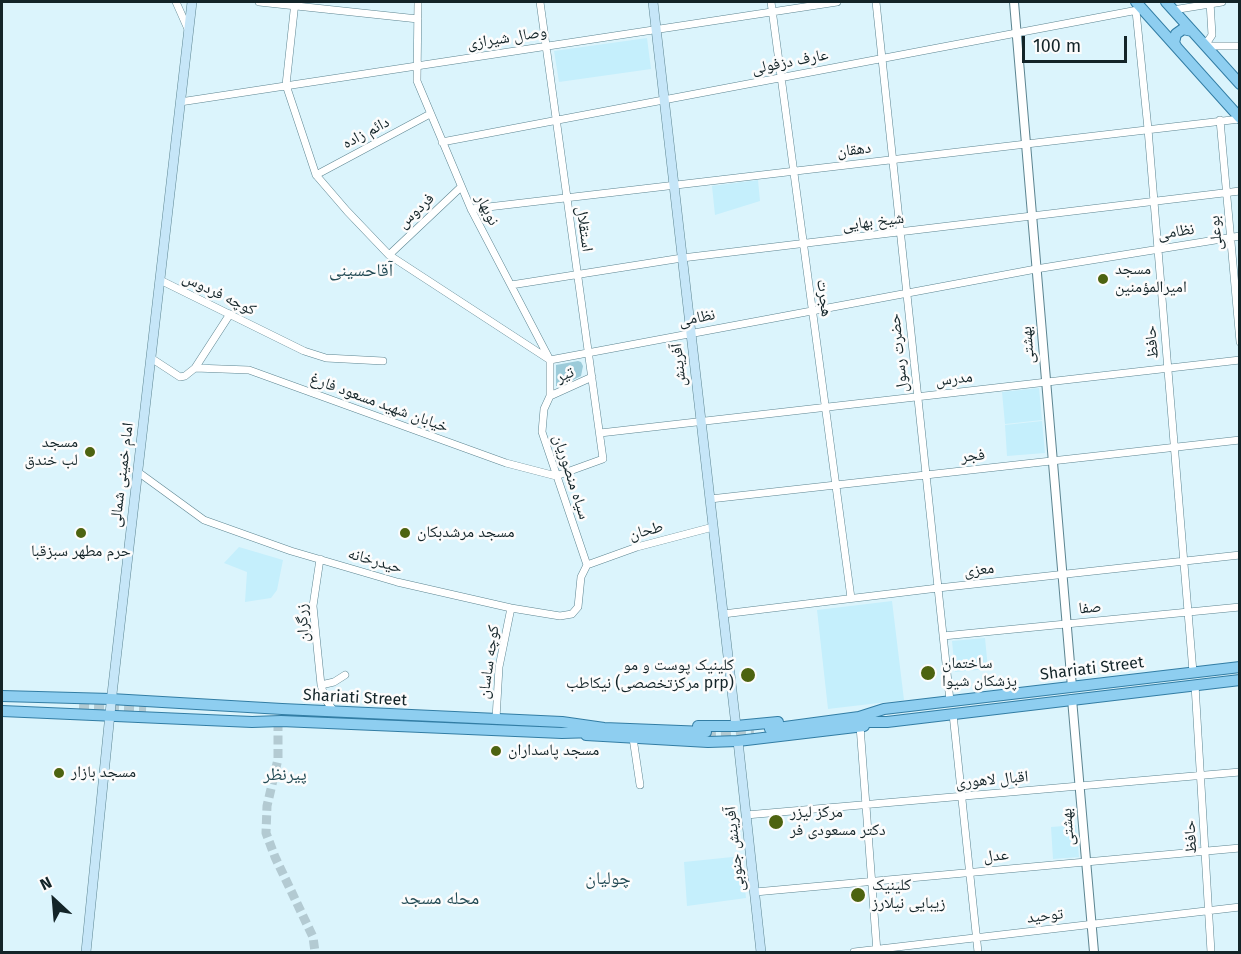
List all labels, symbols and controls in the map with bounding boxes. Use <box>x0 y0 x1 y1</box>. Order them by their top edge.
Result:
street label: وصال شیرازی <box>466 22 548 54</box>
scale bar <box>1025 24 1130 62</box>
text: 100 m <box>1033 35 1081 57</box>
street label: عارف دزفولی <box>750 45 830 79</box>
street label: دائم زاده <box>339 113 393 153</box>
street label: دهقان <box>836 138 872 162</box>
street label: فردوس <box>394 189 438 233</box>
street label: نوبهار <box>471 191 503 229</box>
street label: استقلال <box>571 205 597 253</box>
street label: شیخ بهایی <box>841 209 905 235</box>
street label: بوعلی <box>1205 215 1227 251</box>
street label: نظامی <box>1156 220 1196 244</box>
district label: آقاحسینی <box>329 260 393 282</box>
place label: مسجد امیرالمؤمنین <box>1115 260 1187 298</box>
street label: کوچه فردوس <box>179 268 259 320</box>
marker: مسجد امیرالمؤمنین <box>1096 272 1110 286</box>
street label: هجرت <box>812 278 836 318</box>
street label: نظامی <box>677 305 717 331</box>
street label: حضرت رسول <box>885 313 913 393</box>
street label: بهشتی <box>1017 325 1039 365</box>
street label: حافظ <box>1141 325 1163 359</box>
street label: آفرینش <box>667 342 691 388</box>
street label: تیر <box>553 363 577 387</box>
street label: مدرس <box>934 368 974 390</box>
street label: خیابان شهید مسعود فارغ <box>307 369 451 437</box>
street label: امام خمینی شمالی <box>106 422 138 528</box>
street label: سیاه منصوریان <box>548 432 594 522</box>
place label: مسجد لب خندق <box>25 433 78 471</box>
marker: مسجد لب خندق <box>83 445 97 459</box>
street label: فجر <box>960 445 986 467</box>
street label: طحان <box>627 517 665 545</box>
place label: مسجد مرشدبکان <box>417 523 514 543</box>
marker: حرم مطهر سبزقبا <box>74 526 88 540</box>
marker: مسجد مرشدبکان <box>398 526 412 540</box>
place label: حرم مطهر سبزقبا <box>31 542 131 562</box>
street label: حیدرخانه <box>346 544 404 578</box>
street label: معزی <box>963 559 995 581</box>
street label: صفا <box>1078 597 1102 619</box>
street label: زرگران <box>292 603 314 643</box>
street label: کوچه ساسان <box>474 624 504 700</box>
street label: Shariati Street <box>1039 653 1145 685</box>
place label: ساختمان پزشکان شیوا <box>942 654 1017 692</box>
place label: کلینیک پوست و مو نیکاطب (مرکزتخصصی prp) <box>566 656 734 694</box>
marker: ساختمان پزشکان شیوا <box>919 664 937 682</box>
marker: کلینیک پوست و مو نیکاطب (مرکزتخصصی prp) <box>739 666 757 684</box>
street label: Shariati Street <box>303 686 407 710</box>
place label: مسجد پاسداران <box>508 741 599 761</box>
marker: مسجد پاسداران <box>489 744 503 758</box>
place label: مسجد بازار <box>71 763 136 783</box>
district label: پیرنظر <box>263 764 307 786</box>
marker: مسجد بازار <box>52 766 66 780</box>
street label: اقبال لاهوری <box>955 767 1029 793</box>
place label: مرکز لیزر دکتر مسعودی فر <box>790 803 886 841</box>
street label: آفرینش جنوبی <box>721 806 749 892</box>
street label: بهشتی <box>1057 807 1079 847</box>
marker: مرکز لیزر دکتر مسعودی فر <box>767 813 785 831</box>
street label: حافظ <box>1181 820 1201 854</box>
street label: عدل <box>983 845 1009 867</box>
district label: چولیان <box>585 868 631 890</box>
north arrow <box>24 870 84 930</box>
text: N <box>37 873 55 894</box>
place label: کلینیک زیبایی نیلارز <box>872 876 945 914</box>
marker: کلینیک زیبایی نیلارز <box>849 886 867 904</box>
district label: محله مسجد <box>401 888 479 910</box>
street label: توحید <box>1026 904 1064 928</box>

